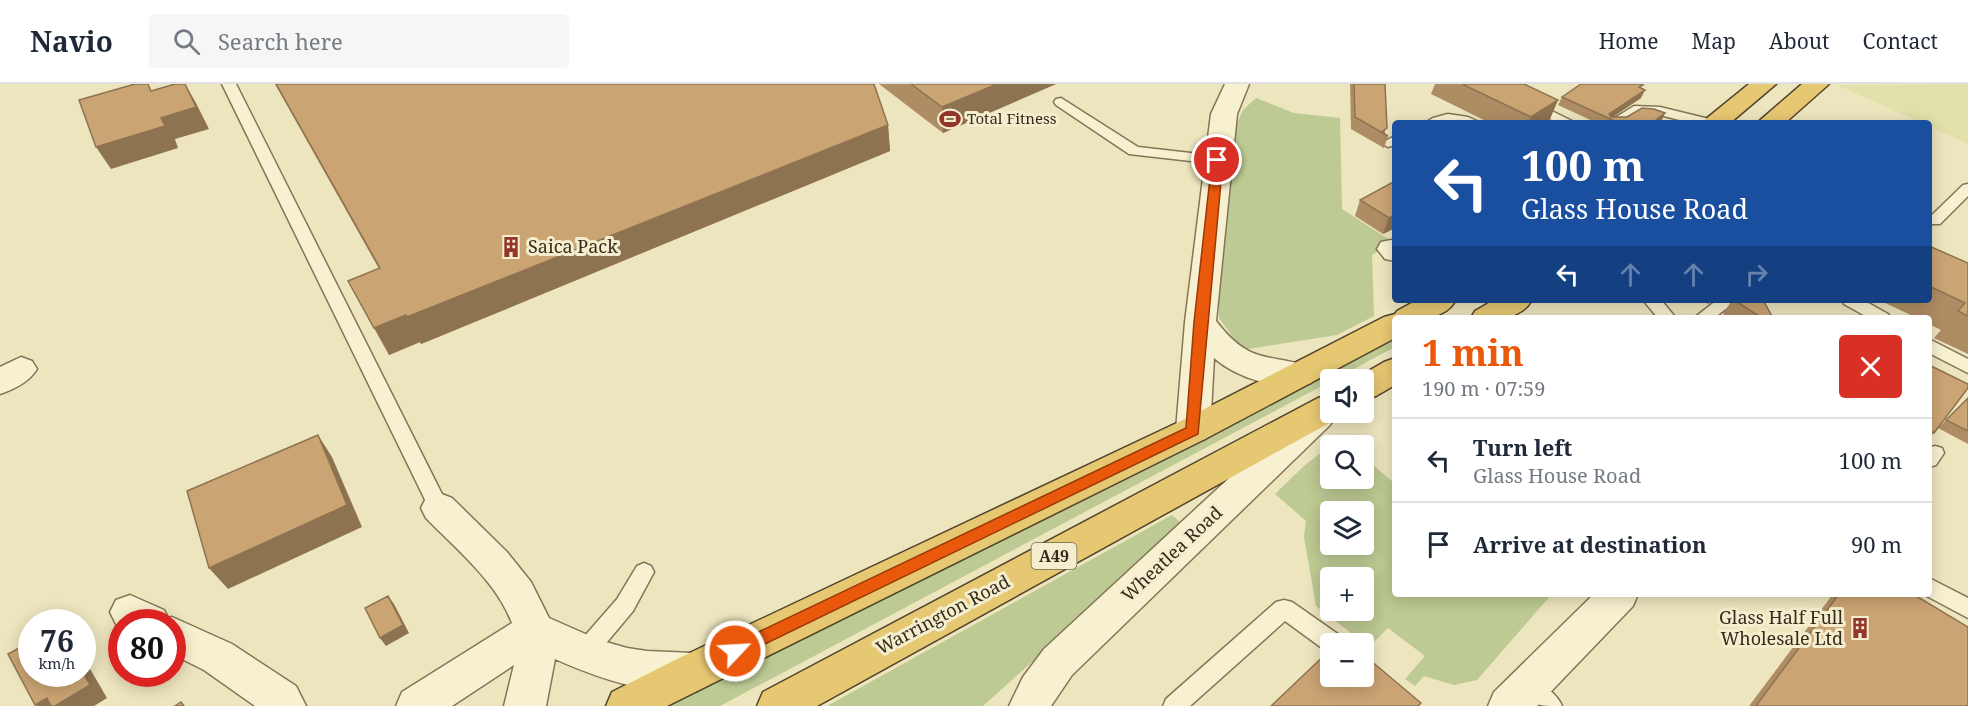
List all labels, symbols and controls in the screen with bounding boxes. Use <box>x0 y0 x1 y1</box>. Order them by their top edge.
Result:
search box <box>149 14 569 68</box>
text: Navio <box>30 22 113 60</box>
icon: search <box>170 25 203 58</box>
text: Search here <box>218 26 343 56</box>
text: Home <box>1599 27 1659 55</box>
text: Map <box>1692 27 1736 55</box>
text: About <box>1769 27 1830 55</box>
text: Contact <box>1863 27 1938 55</box>
sports icon: Total Fitness <box>938 107 962 131</box>
place label: Total Fitness <box>967 108 1057 128</box>
pin <box>1191 134 1242 185</box>
text: 100 m <box>1521 136 1645 193</box>
icon: arrive <box>1200 143 1233 176</box>
icon: left <box>1422 144 1500 222</box>
text: Glass House Road <box>1521 190 1748 227</box>
place label: Saica Pack <box>528 234 618 258</box>
building icon: Saica Pack <box>499 235 523 259</box>
icon: left <box>1551 258 1584 291</box>
icon: ahead <box>1614 258 1647 291</box>
icon: ahead <box>1677 258 1710 291</box>
icon: right <box>1740 258 1773 291</box>
text: 1 min <box>1422 328 1524 377</box>
button: close <box>1839 335 1902 398</box>
map controls <box>1320 369 1374 687</box>
button: sound <box>1320 369 1374 423</box>
text: 190 m · 07:59 <box>1422 375 1545 402</box>
text: Turn left <box>1473 432 1572 462</box>
button: search <box>1320 435 1374 489</box>
icon: left <box>1422 444 1455 477</box>
text: 100 m <box>1839 445 1902 475</box>
text: Glass House Road <box>1473 462 1641 489</box>
street label: Wheatlea Road <box>1116 500 1227 606</box>
button: layers <box>1320 501 1374 555</box>
icon: arrive <box>1422 528 1455 561</box>
text: Arrive at destination <box>1473 529 1707 559</box>
text: 90 m <box>1851 529 1902 559</box>
road number: A49 <box>1032 543 1076 569</box>
button: + <box>1320 567 1374 621</box>
street label: Warrington Road <box>872 569 1014 659</box>
place label: Glass Half Full Wholesale Ltd <box>1719 605 1843 650</box>
speed limit sign: 80 <box>108 609 186 687</box>
building icon: Glass Half Full Wholesale Ltd <box>1848 616 1872 640</box>
position arrow <box>703 619 767 683</box>
text: 76 <box>40 620 74 661</box>
button: − <box>1320 633 1374 687</box>
text: km/h <box>39 653 75 673</box>

